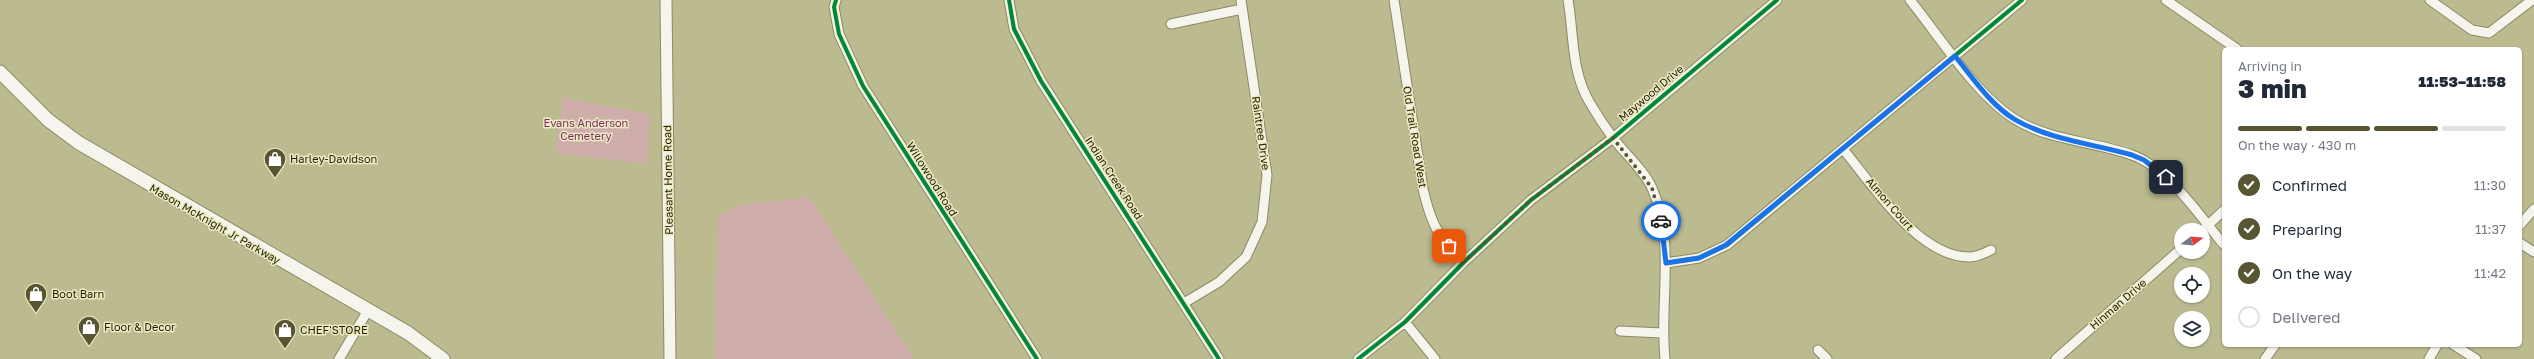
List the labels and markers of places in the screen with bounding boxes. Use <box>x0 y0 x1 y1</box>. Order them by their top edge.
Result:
shop icon: Harley-Davidson <box>262 146 288 179</box>
place label: Harley-Davidson <box>290 152 377 165</box>
pin <box>2149 160 2183 194</box>
pin <box>1432 229 1466 263</box>
shop icon: Boot Barn <box>23 281 49 314</box>
place label: Boot Barn <box>52 287 104 300</box>
shop icon: Floor & Decor <box>76 314 102 347</box>
shop icon: CHEF'STORE <box>272 317 298 350</box>
place label: Floor & Decor <box>104 320 176 333</box>
place label: CHEF'STORE <box>300 323 368 336</box>

